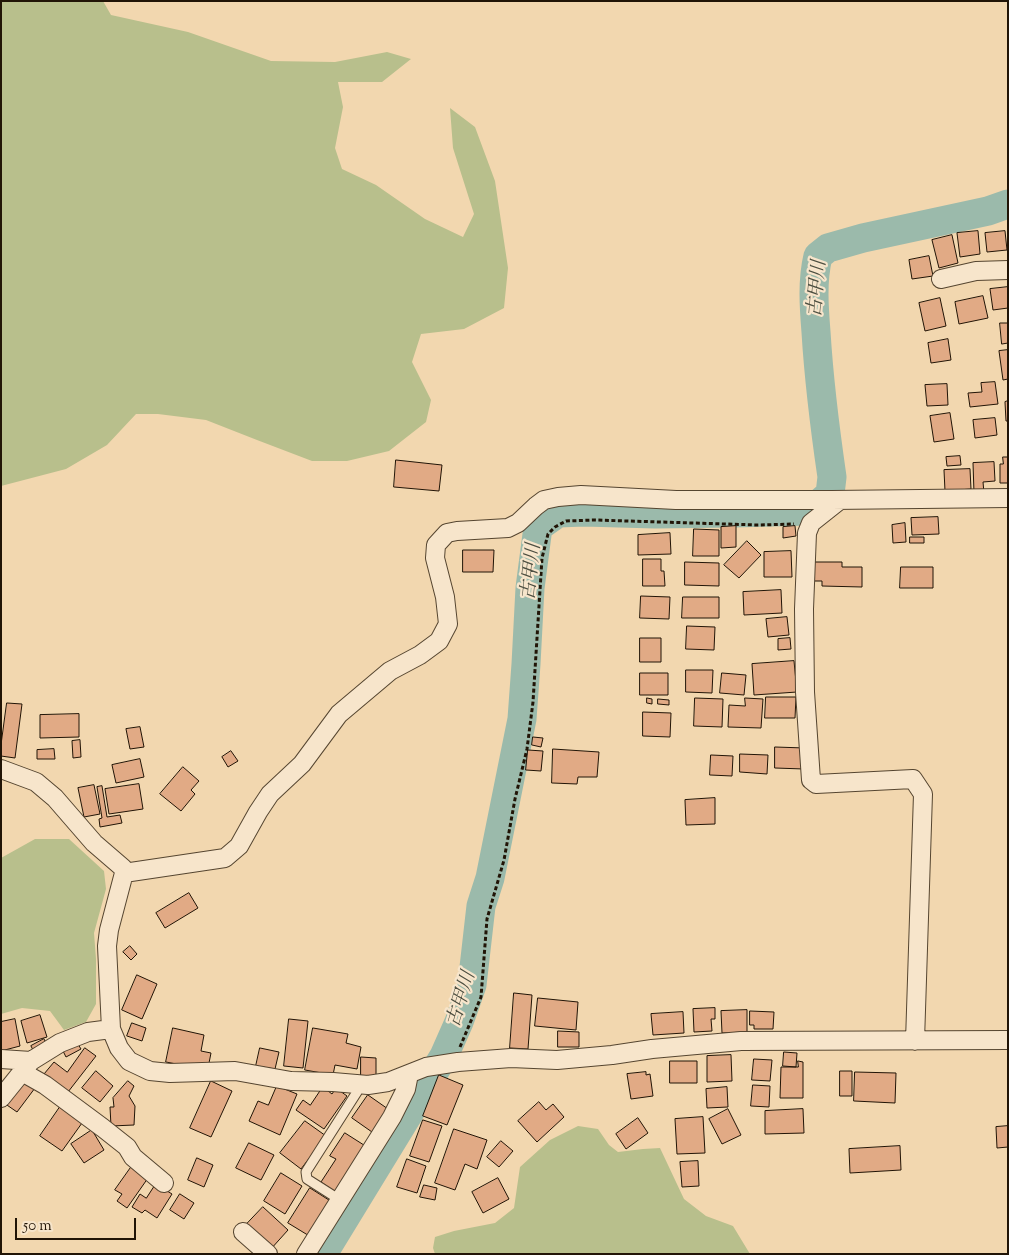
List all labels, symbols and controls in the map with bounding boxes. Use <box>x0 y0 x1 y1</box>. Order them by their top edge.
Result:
water label: 古甲川 <box>805 260 833 318</box>
water label: 古甲川 <box>519 542 547 602</box>
water label: 古甲川 <box>444 969 482 1031</box>
scale bar <box>18 1208 139 1240</box>
text: 50 m <box>23 1216 52 1237</box>

